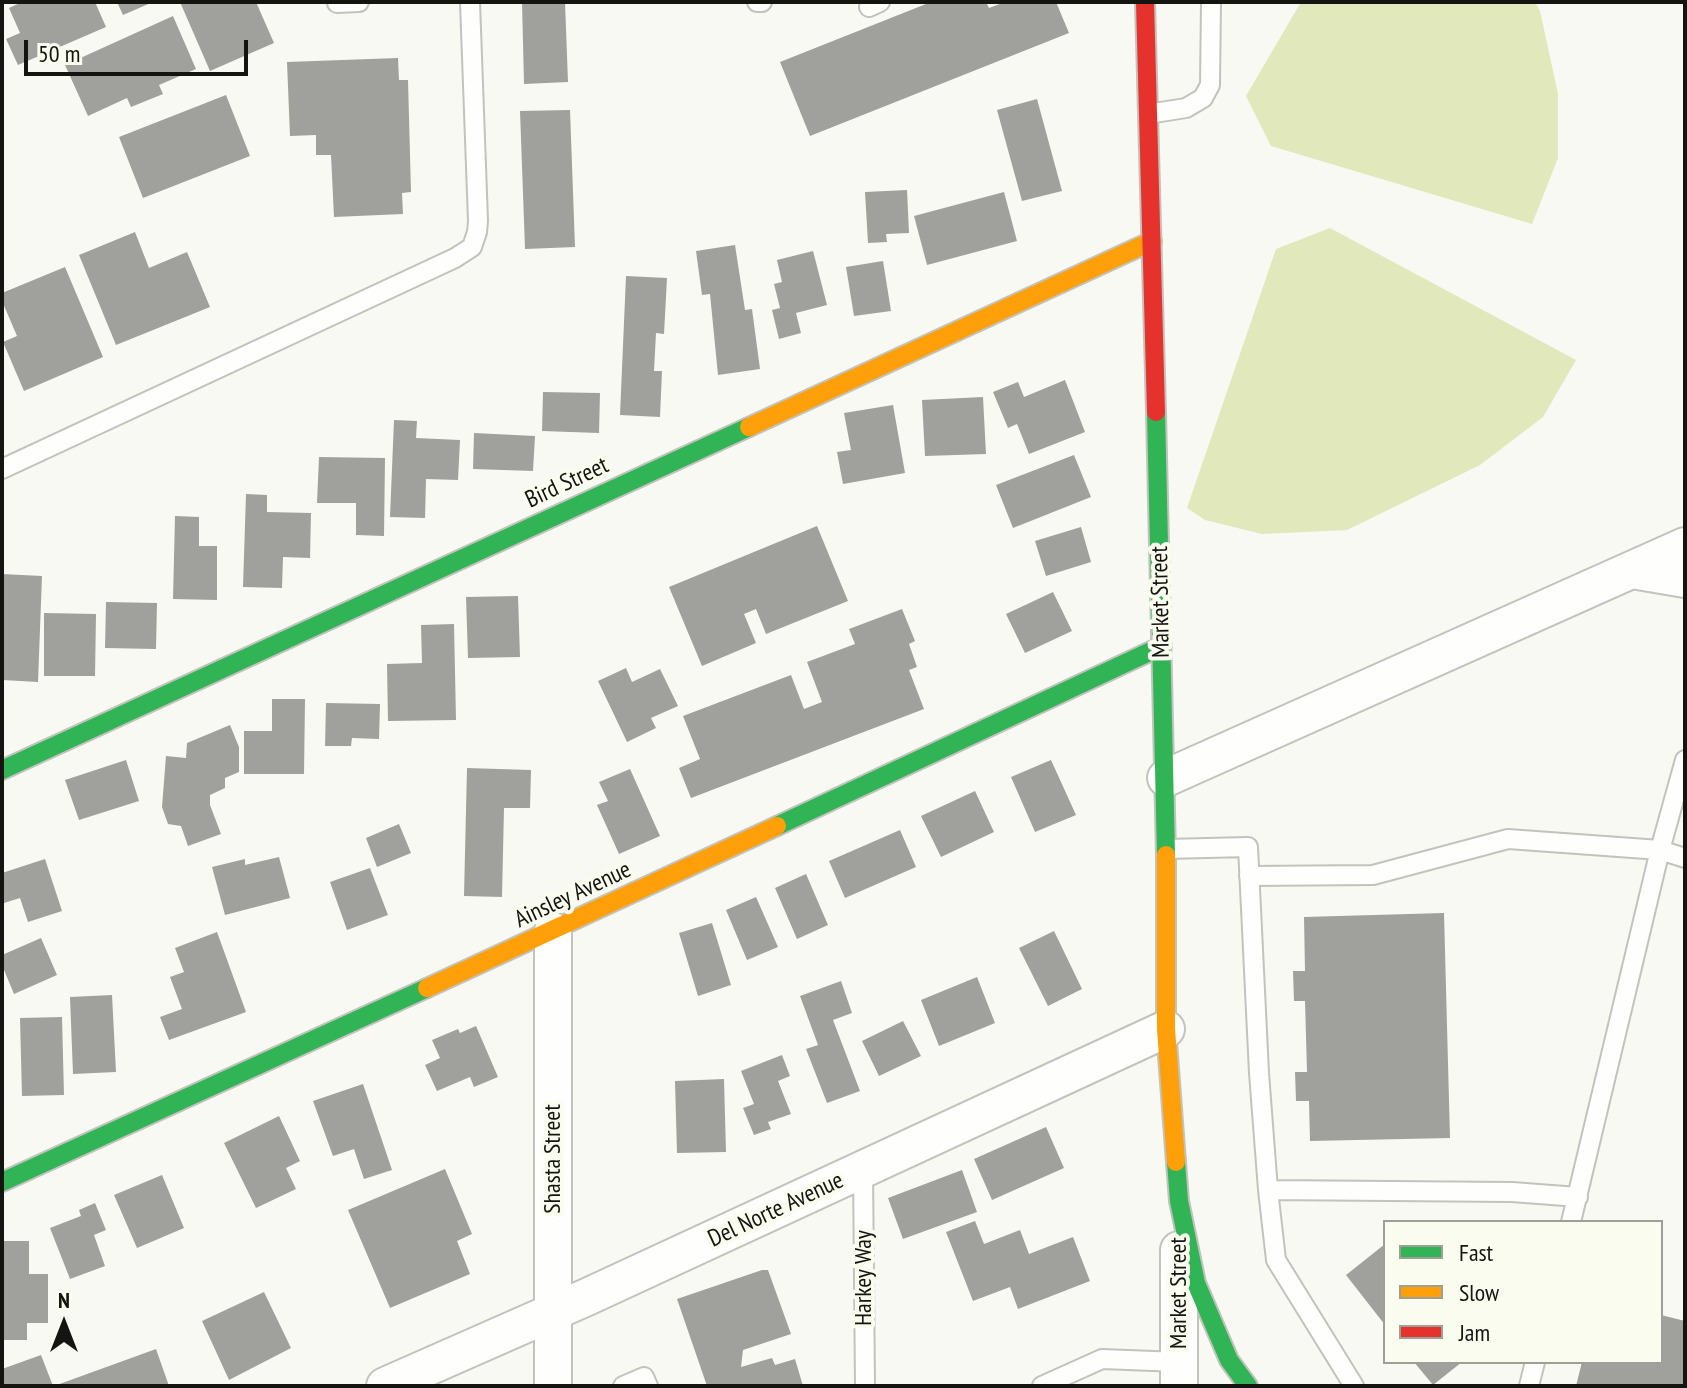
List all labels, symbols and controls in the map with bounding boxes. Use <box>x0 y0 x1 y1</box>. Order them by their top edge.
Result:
scale bar <box>28 24 252 74</box>
text: 50 m <box>38 38 80 69</box>
street label: Bird Street <box>521 451 613 515</box>
street label: Market Street <box>1146 546 1176 658</box>
street label: Ainsley Avenue <box>510 856 636 934</box>
street label: Shasta Street <box>539 1104 567 1214</box>
street label: Del Norte Avenue <box>704 1166 848 1254</box>
legend <box>1383 1220 1663 1364</box>
street label: Harkey Way <box>850 1230 878 1326</box>
street label: Market Street <box>1165 1237 1193 1349</box>
text: Fast <box>1459 1237 1493 1268</box>
text: Slow <box>1459 1277 1499 1308</box>
north arrow <box>24 1284 104 1364</box>
text: N <box>58 1286 70 1314</box>
text: Jam <box>1459 1317 1490 1348</box>

